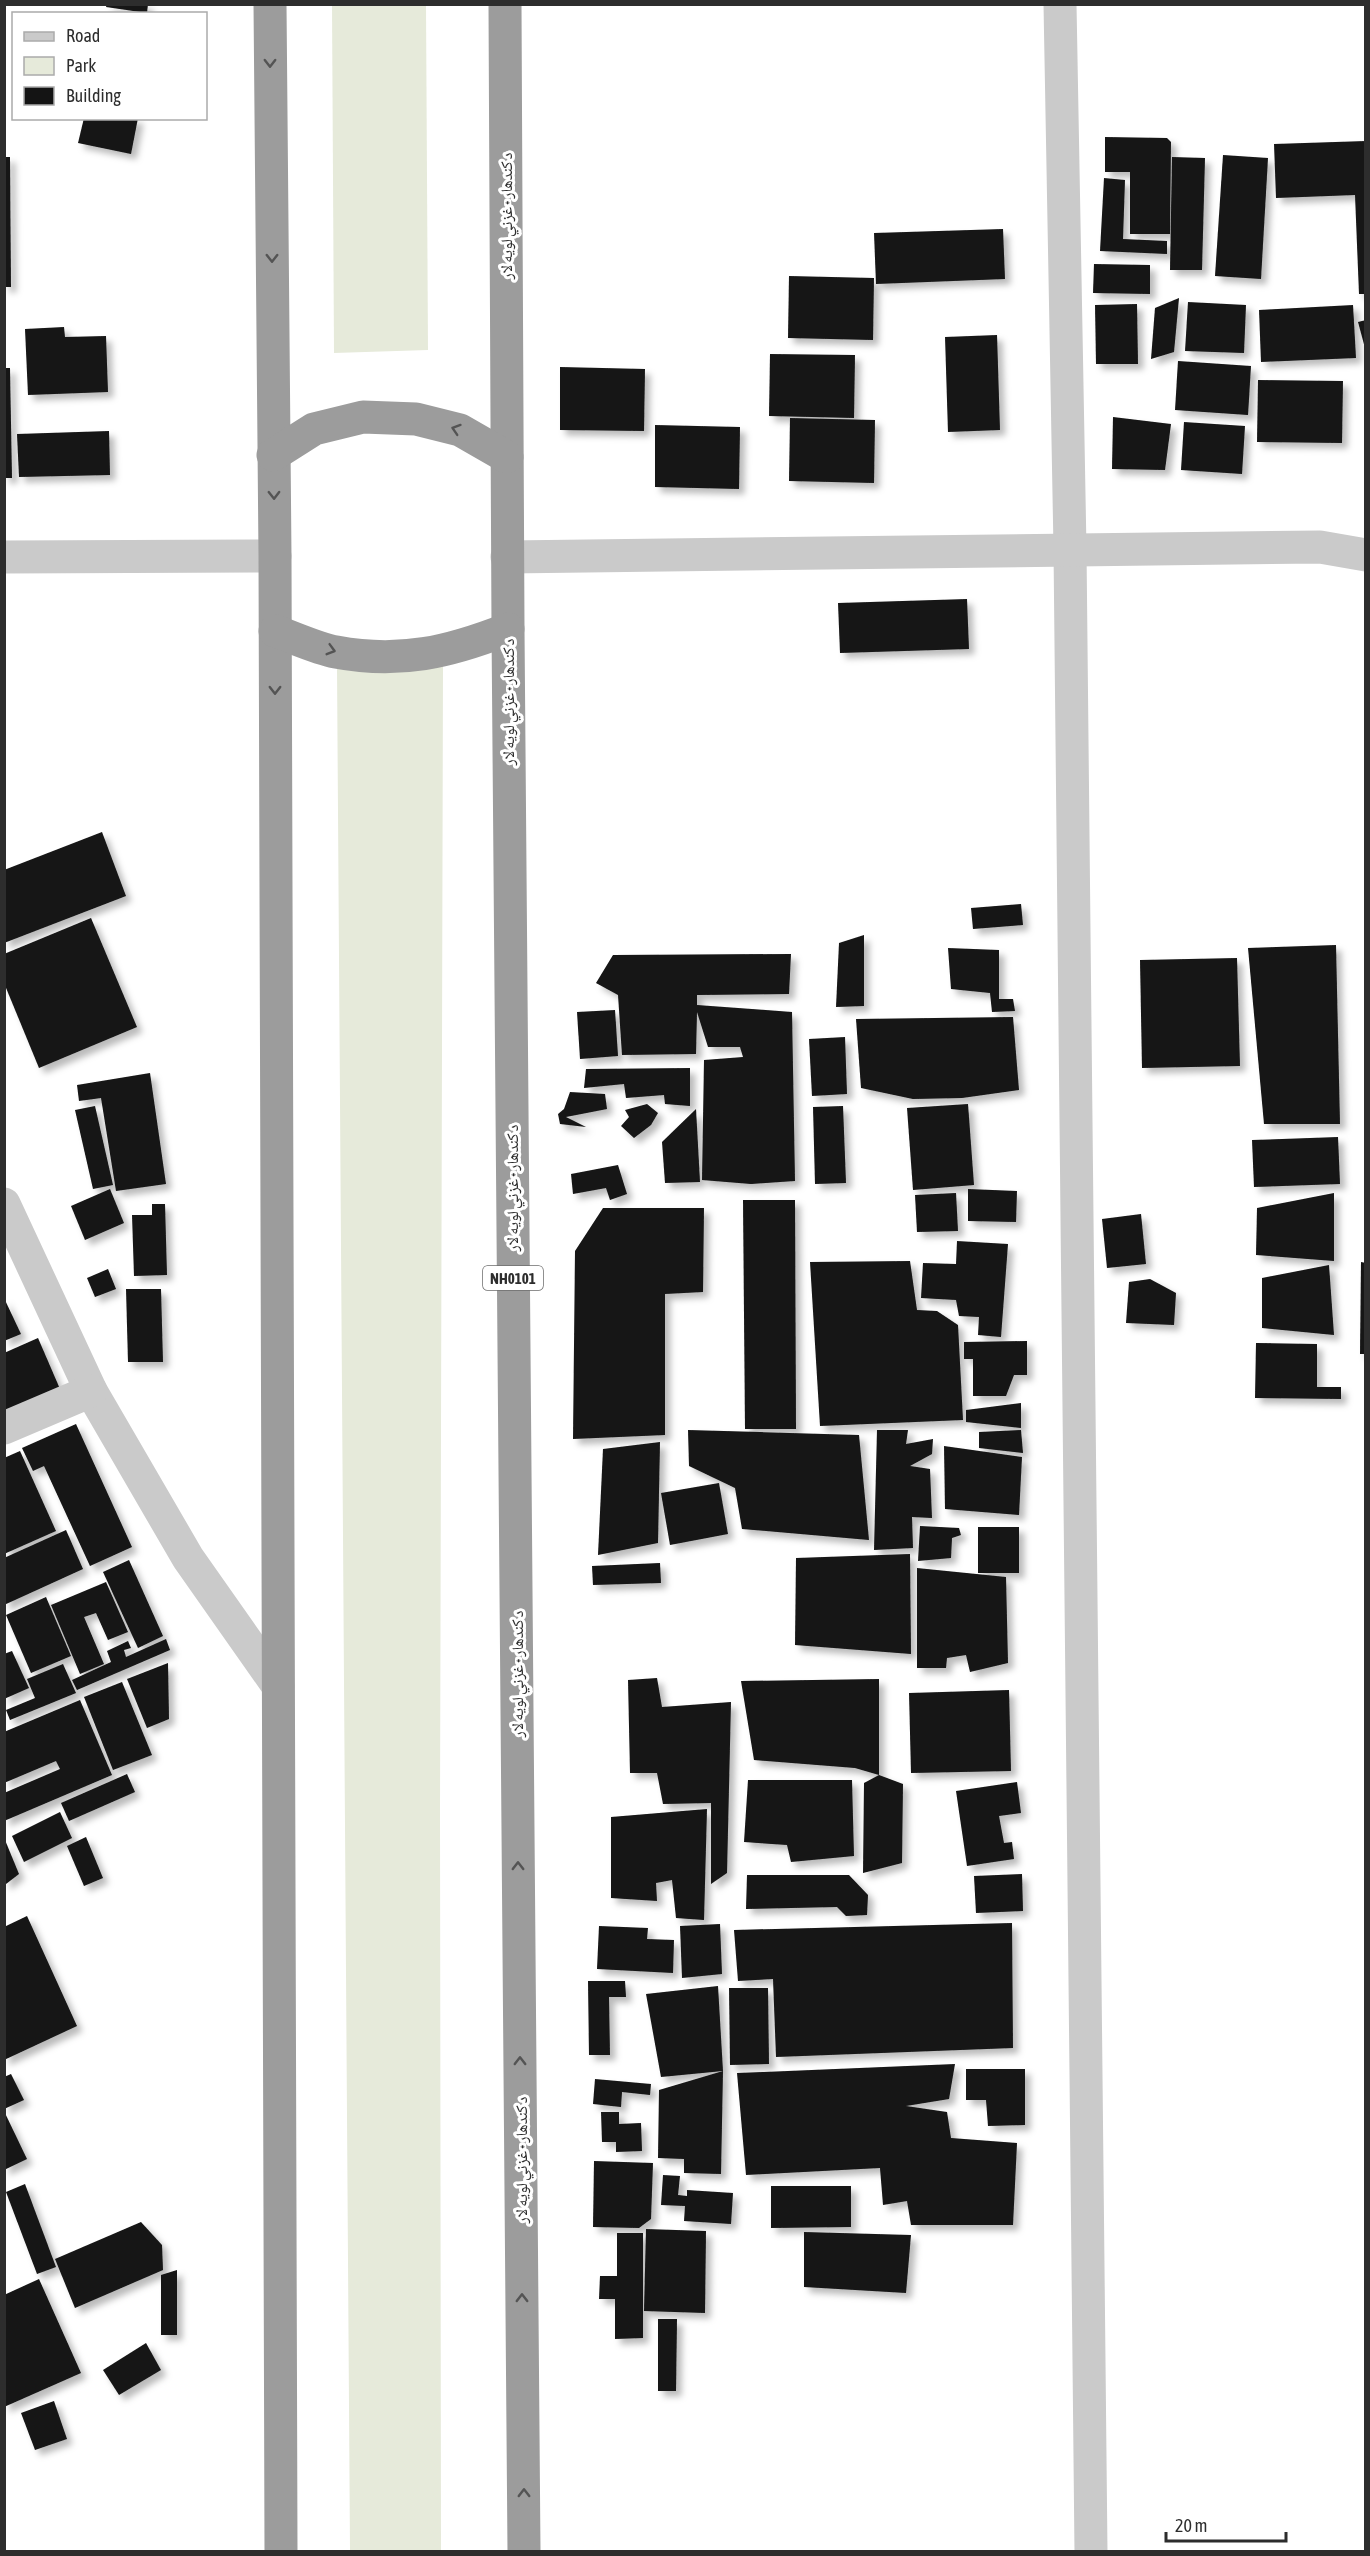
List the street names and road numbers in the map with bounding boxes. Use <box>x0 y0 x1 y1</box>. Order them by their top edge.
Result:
street label: د کندهار - غزني لويه لار <box>497 153 519 280</box>
street label: د کندهار - غزني لويه لار <box>499 639 521 766</box>
street label: د کندهار - غزني لويه لار <box>503 1125 525 1252</box>
road number: NH0101 <box>483 1266 543 1290</box>
street label: د کندهار - غزني لويه لار <box>508 1611 530 1738</box>
street label: د کندهار - غزني لويه لار <box>512 2097 534 2224</box>

